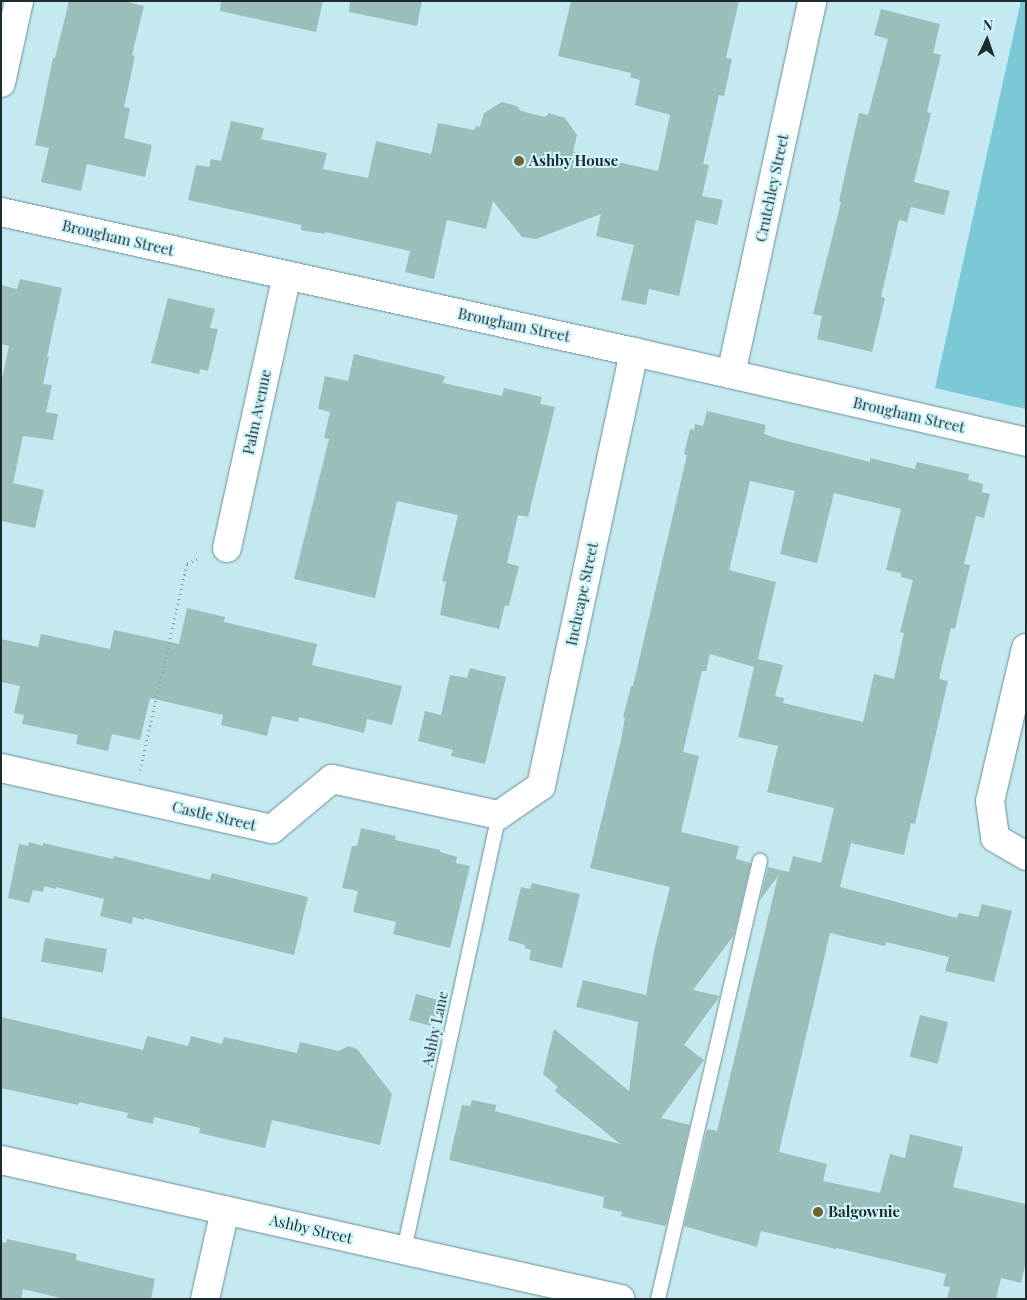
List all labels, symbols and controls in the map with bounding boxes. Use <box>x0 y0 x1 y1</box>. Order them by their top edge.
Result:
north arrow <box>962 15 1012 65</box>
text: N <box>982 15 993 34</box>
street label: Crutchley Street <box>752 132 792 244</box>
place label: Ashby House <box>529 152 619 170</box>
marker: Ashby House <box>513 155 525 167</box>
street label: Brougham Street <box>60 216 176 260</box>
street label: Brougham Street <box>456 304 572 346</box>
street label: Palm Avenue <box>239 368 275 456</box>
street label: Brougham Street <box>851 393 967 437</box>
street label: Inchcape Street <box>562 541 602 647</box>
street label: Castle Street <box>170 798 258 834</box>
street label: Ashby Lane <box>418 989 452 1069</box>
place label: Balgownie <box>828 1203 900 1221</box>
marker: Balgownie <box>812 1206 824 1218</box>
street label: Ashby Street <box>268 1211 354 1247</box>

